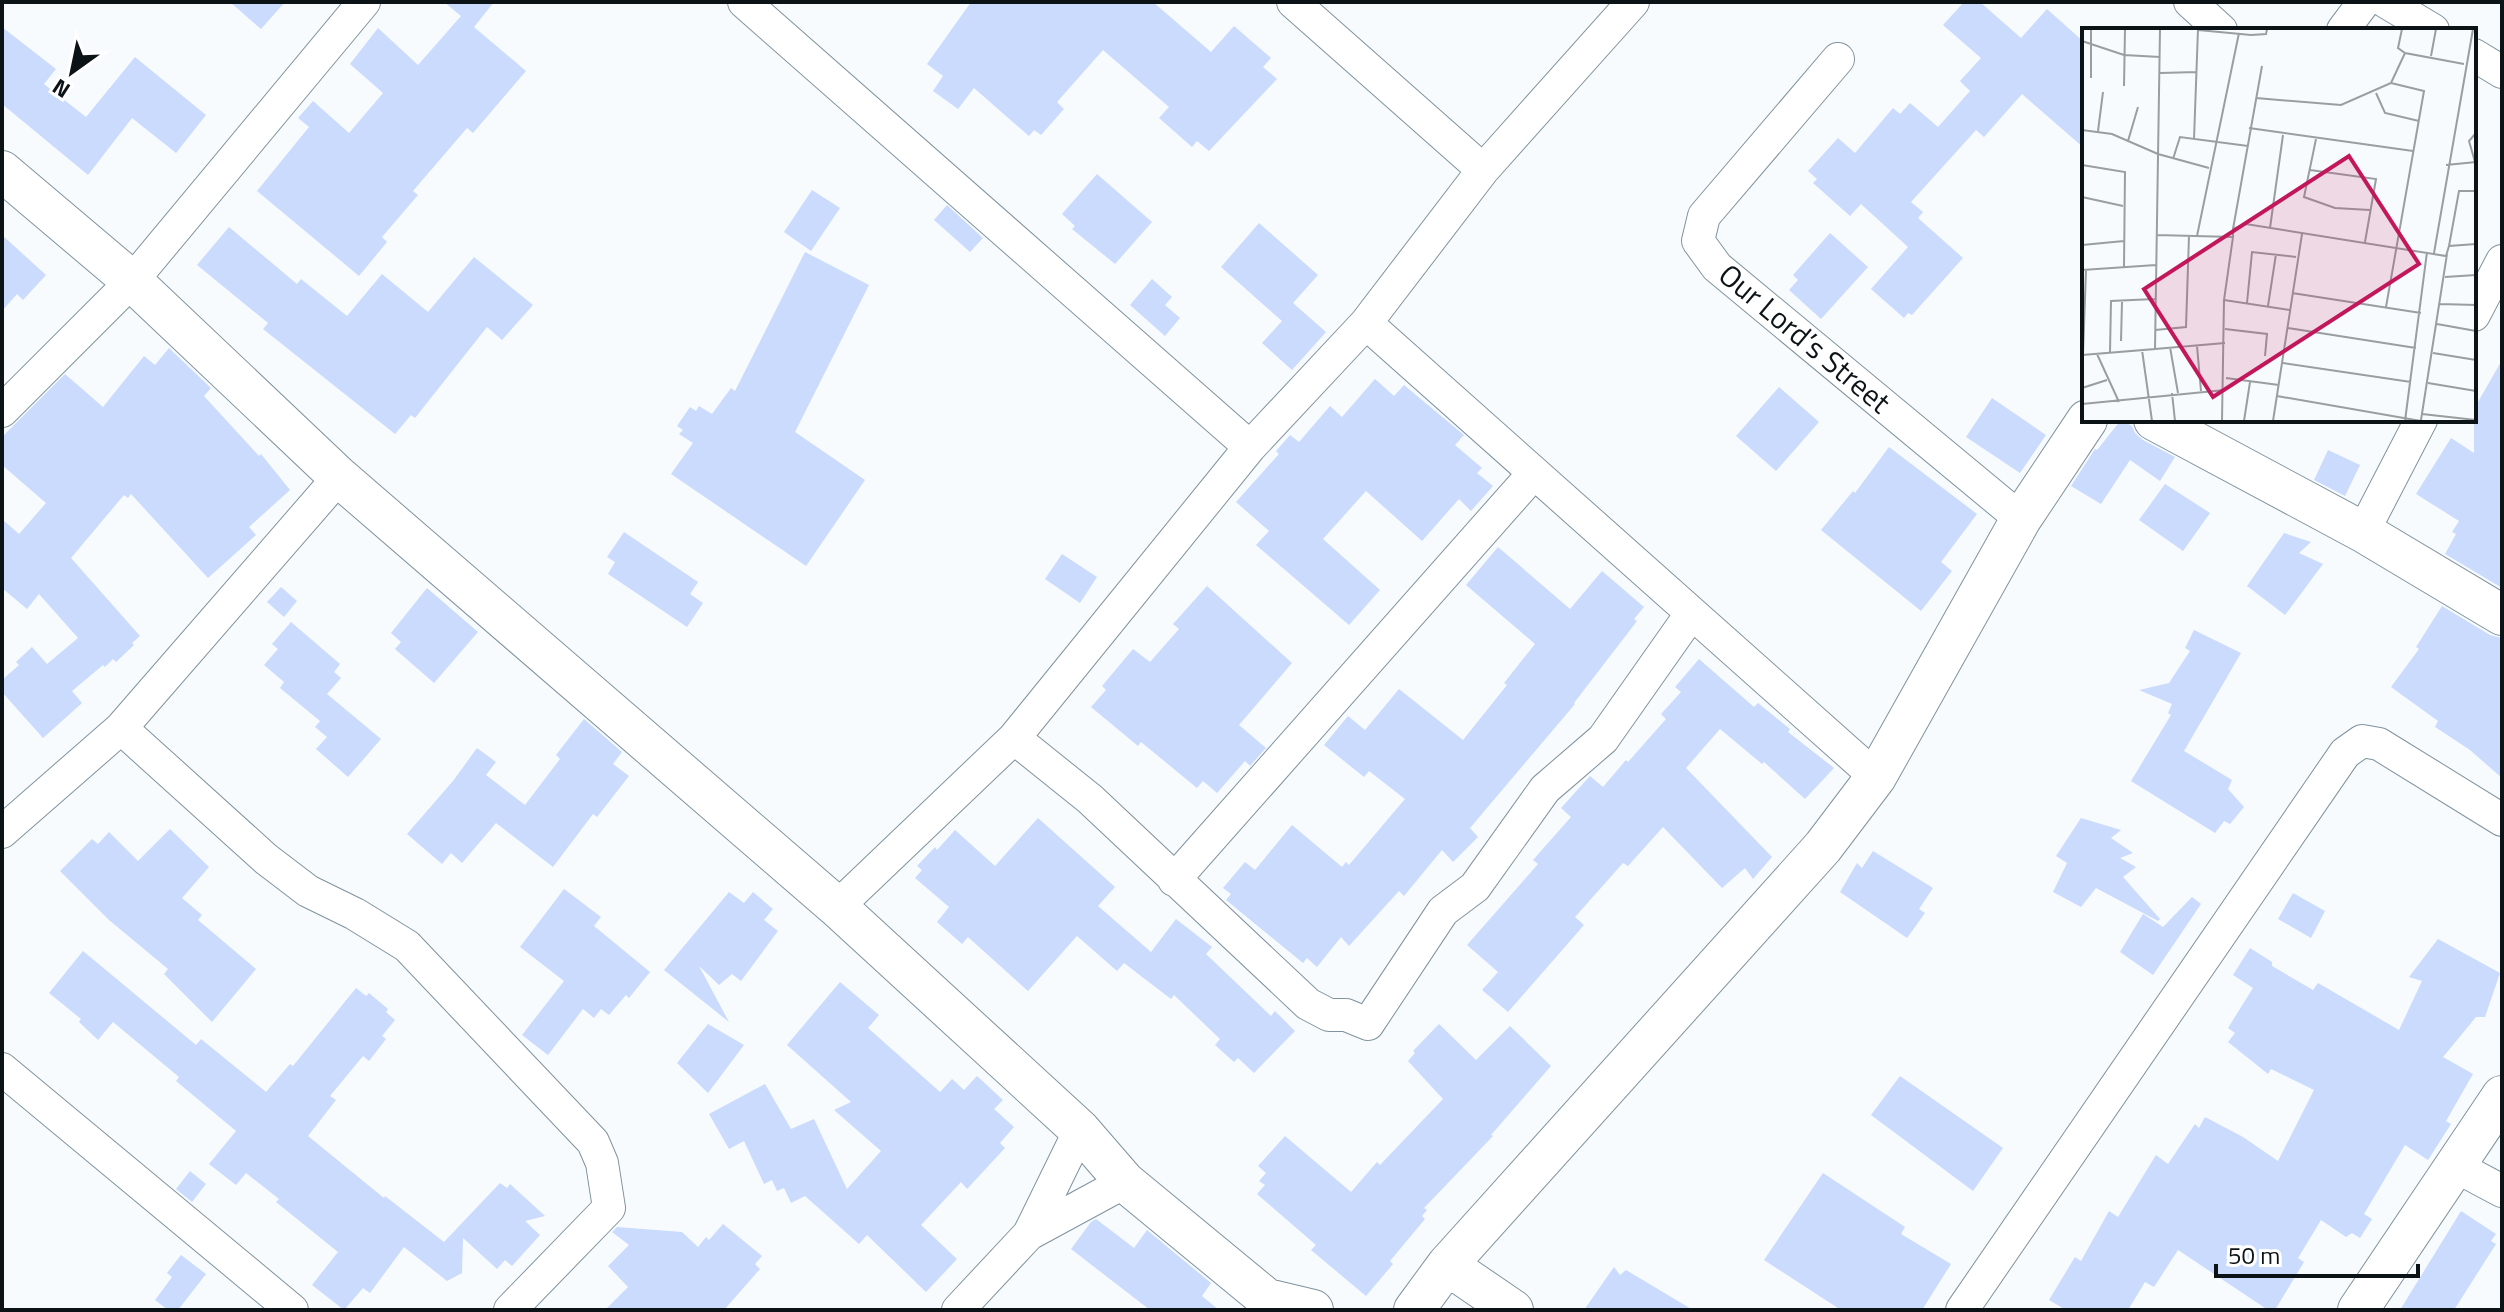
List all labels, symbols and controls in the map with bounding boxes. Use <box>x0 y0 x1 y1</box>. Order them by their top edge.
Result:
inset map <box>2082 28 2476 422</box>
north arrow <box>32 32 112 112</box>
text: N <box>45 70 77 107</box>
street label: Our Lord’s Street <box>1709 252 1902 424</box>
scale bar <box>2216 1228 2418 1278</box>
text: 50 m <box>2228 1237 2280 1273</box>

